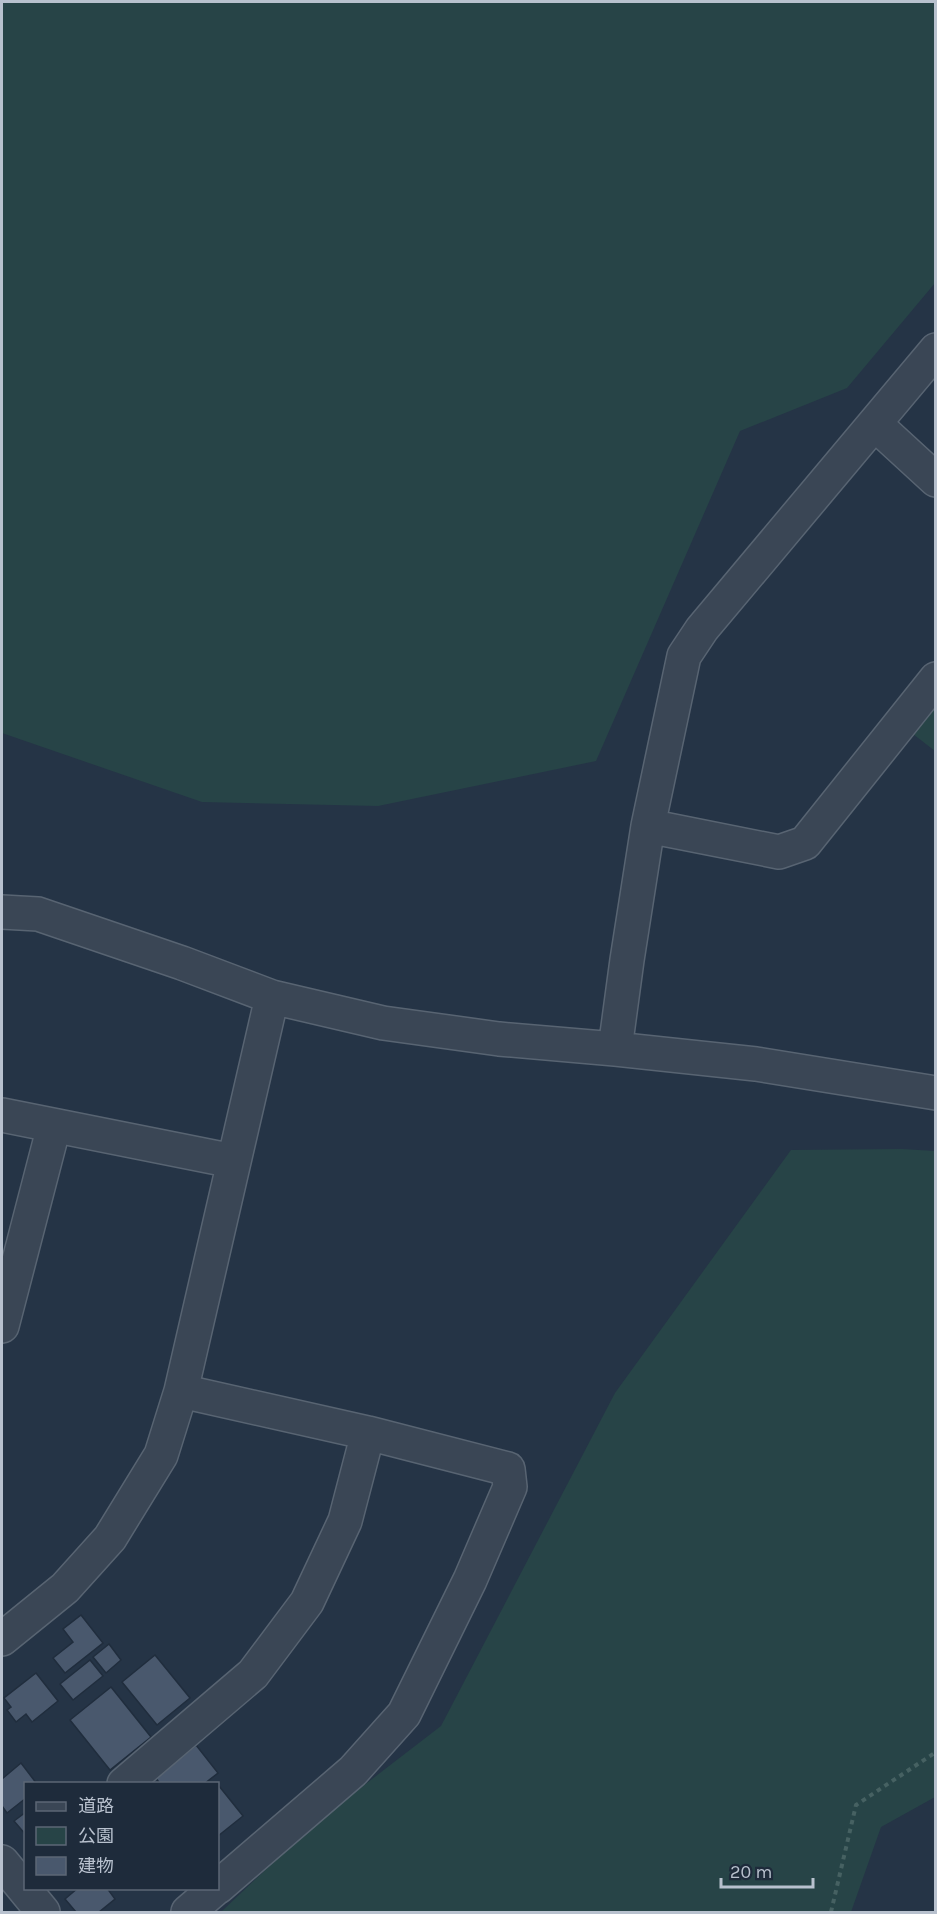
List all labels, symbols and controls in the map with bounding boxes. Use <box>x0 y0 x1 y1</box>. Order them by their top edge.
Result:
legend <box>24 1782 219 1890</box>
text: 道路 <box>78 1795 114 1817</box>
text: 公園 <box>78 1825 114 1847</box>
scale bar <box>721 1851 812 1889</box>
text: 建物 <box>78 1855 114 1877</box>
text: 20 m <box>730 1861 772 1883</box>

